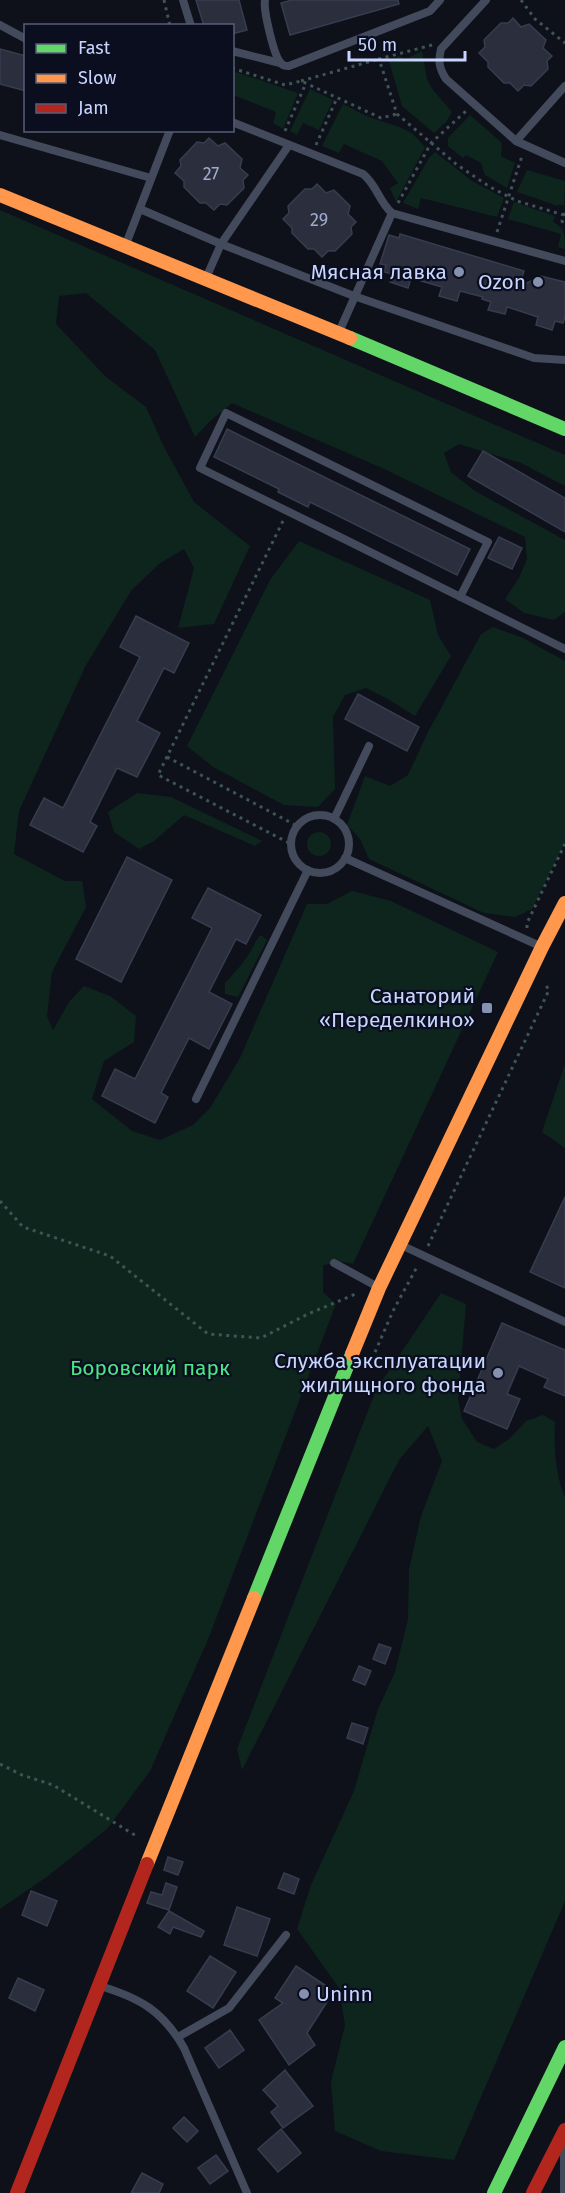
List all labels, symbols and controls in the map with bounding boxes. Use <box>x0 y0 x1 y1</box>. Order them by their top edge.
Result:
legend <box>24 24 234 132</box>
scale bar <box>349 24 464 62</box>
text: 50 m <box>358 34 397 56</box>
text: Fast <box>78 37 111 59</box>
text: Slow <box>78 67 117 89</box>
text: Jam <box>78 97 109 119</box>
house number: 27 <box>203 163 219 185</box>
house number: 29 <box>310 209 328 231</box>
place label: Мясная лавка <box>311 259 447 285</box>
marker: Мясная лавка <box>452 265 466 279</box>
place label: Ozon <box>478 269 526 295</box>
marker: Ozon <box>531 275 545 289</box>
place label: Санаторий «Переделкино» <box>319 983 475 1033</box>
marker: Санаторий «Переделкино» <box>480 1001 494 1015</box>
place label: Служба эксплуатации жилищного фонда <box>274 1348 486 1398</box>
park label: Боровский парк <box>70 1355 230 1381</box>
marker: Служба эксплуатации жилищного фонда <box>491 1366 505 1380</box>
place label: Uninn <box>316 1981 373 2007</box>
marker: Uninn <box>297 1987 311 2001</box>

